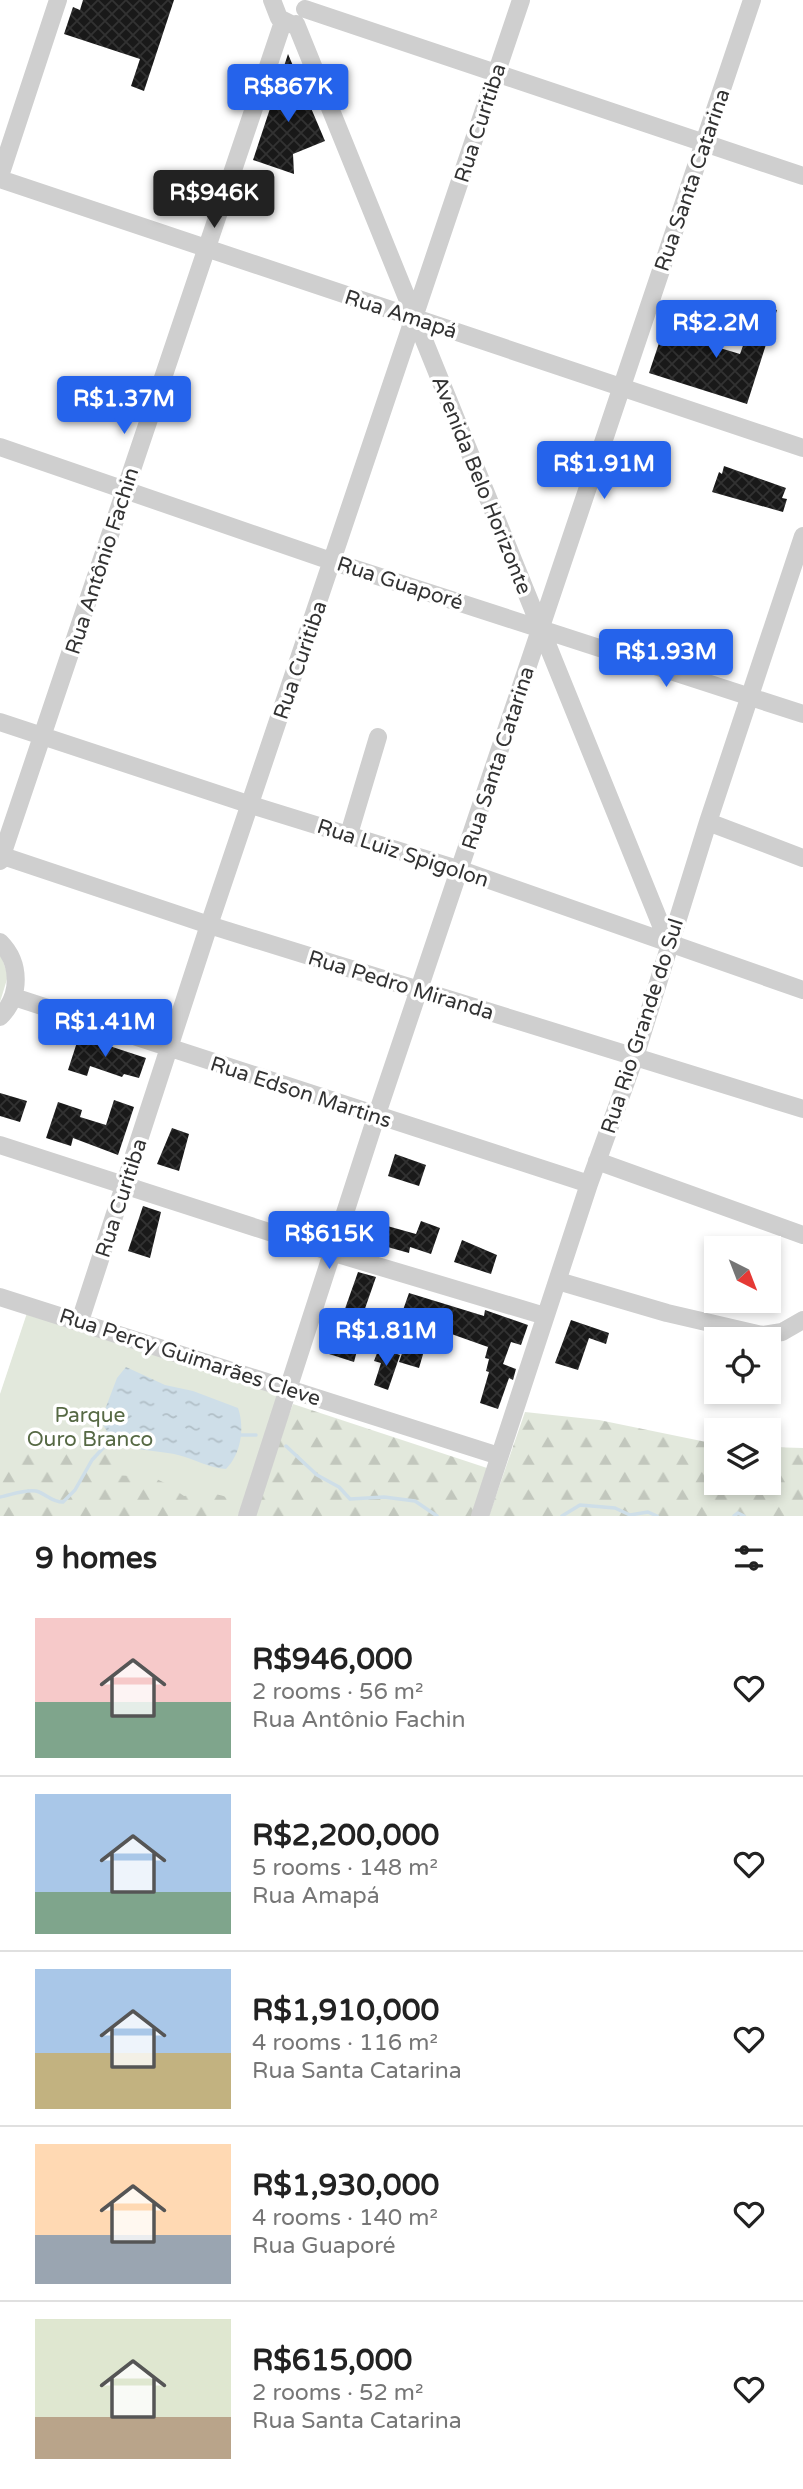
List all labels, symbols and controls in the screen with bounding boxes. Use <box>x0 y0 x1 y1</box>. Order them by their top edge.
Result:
street label: Rua Curitiba <box>449 60 511 186</box>
pin: R$867K <box>231 64 345 124</box>
text: R$867K <box>243 73 333 101</box>
street label: Rua Santa Catarina <box>649 86 735 275</box>
pin: R$946K <box>157 170 271 230</box>
text: R$946K <box>169 179 259 207</box>
street label: Rua Amapá <box>341 285 460 344</box>
pin: R$2.2M <box>659 300 773 360</box>
text: R$2.2M <box>672 309 760 337</box>
street label: Avenida Belo Horizonte <box>426 372 537 598</box>
pin: R$1.37M <box>59 376 189 436</box>
text: R$1.37M <box>73 385 175 413</box>
pin: R$1.91M <box>539 442 669 501</box>
text: R$1.91M <box>553 450 655 478</box>
street label: Rua Antônio Fachin <box>60 465 144 658</box>
street label: Rua Guaporé <box>334 551 466 616</box>
street label: Rua Curitiba <box>269 598 332 723</box>
pin: R$1.93M <box>601 630 731 689</box>
text: R$1.93M <box>615 638 717 666</box>
street label: Rua Santa Catarina <box>457 663 540 853</box>
street label: Rua Luiz Spigolon <box>314 814 492 893</box>
street label: Rua Rio Grande do Sul <box>596 915 689 1137</box>
street label: Rua Pedro Miranda <box>305 945 497 1026</box>
pin: R$1.41M <box>40 1000 170 1059</box>
text: R$1.41M <box>54 1008 156 1036</box>
street label: Rua Edson Martins <box>207 1051 394 1134</box>
street label: Rua Curitiba <box>90 1135 152 1261</box>
pin: R$615K <box>272 1212 386 1271</box>
text: R$615K <box>284 1220 374 1248</box>
north arrow <box>704 1236 780 1312</box>
map controls <box>704 1236 781 1495</box>
street label: Rua Percy Guimarães Cleve <box>56 1303 324 1412</box>
pin: R$1.81M <box>321 1308 451 1368</box>
text: R$1.81M <box>335 1317 437 1345</box>
button: locate <box>704 1327 781 1404</box>
park label: Parque Ouro Branco <box>27 1403 153 1452</box>
button: layers <box>704 1418 781 1495</box>
icon: filters <box>730 1539 768 1577</box>
text: 9 homes <box>35 1540 157 1577</box>
text: R$946,000 <box>252 1641 413 1678</box>
icon: home <box>91 1646 175 1730</box>
icon: heart <box>730 1669 768 1707</box>
text: 2 rooms · 56 m² <box>252 1678 423 1706</box>
text: Rua Antônio Fachin <box>252 1706 466 1734</box>
text: R$2,200,000 <box>252 1817 439 1854</box>
icon: home <box>91 1822 175 1906</box>
icon: heart <box>730 1845 768 1883</box>
text: 5 rooms · 148 m² <box>252 1854 438 1882</box>
text: Rua Amapá <box>252 1882 380 1910</box>
text: R$1,910,000 <box>252 1992 439 2029</box>
icon: home <box>91 1997 175 2081</box>
icon: heart <box>730 2020 768 2058</box>
text: 4 rooms · 116 m² <box>252 2029 438 2057</box>
text: Rua Santa Catarina <box>252 2057 462 2085</box>
text: R$1,930,000 <box>252 2167 439 2204</box>
icon: home <box>91 2172 175 2256</box>
icon: heart <box>730 2195 768 2233</box>
text: 4 rooms · 140 m² <box>252 2204 438 2232</box>
text: Rua Guaporé <box>252 2232 396 2260</box>
text: R$615,000 <box>252 2342 412 2379</box>
icon: home <box>91 2347 175 2431</box>
icon: heart <box>730 2370 768 2408</box>
text: 2 rooms · 52 m² <box>252 2379 423 2407</box>
text: Rua Santa Catarina <box>252 2407 462 2435</box>

